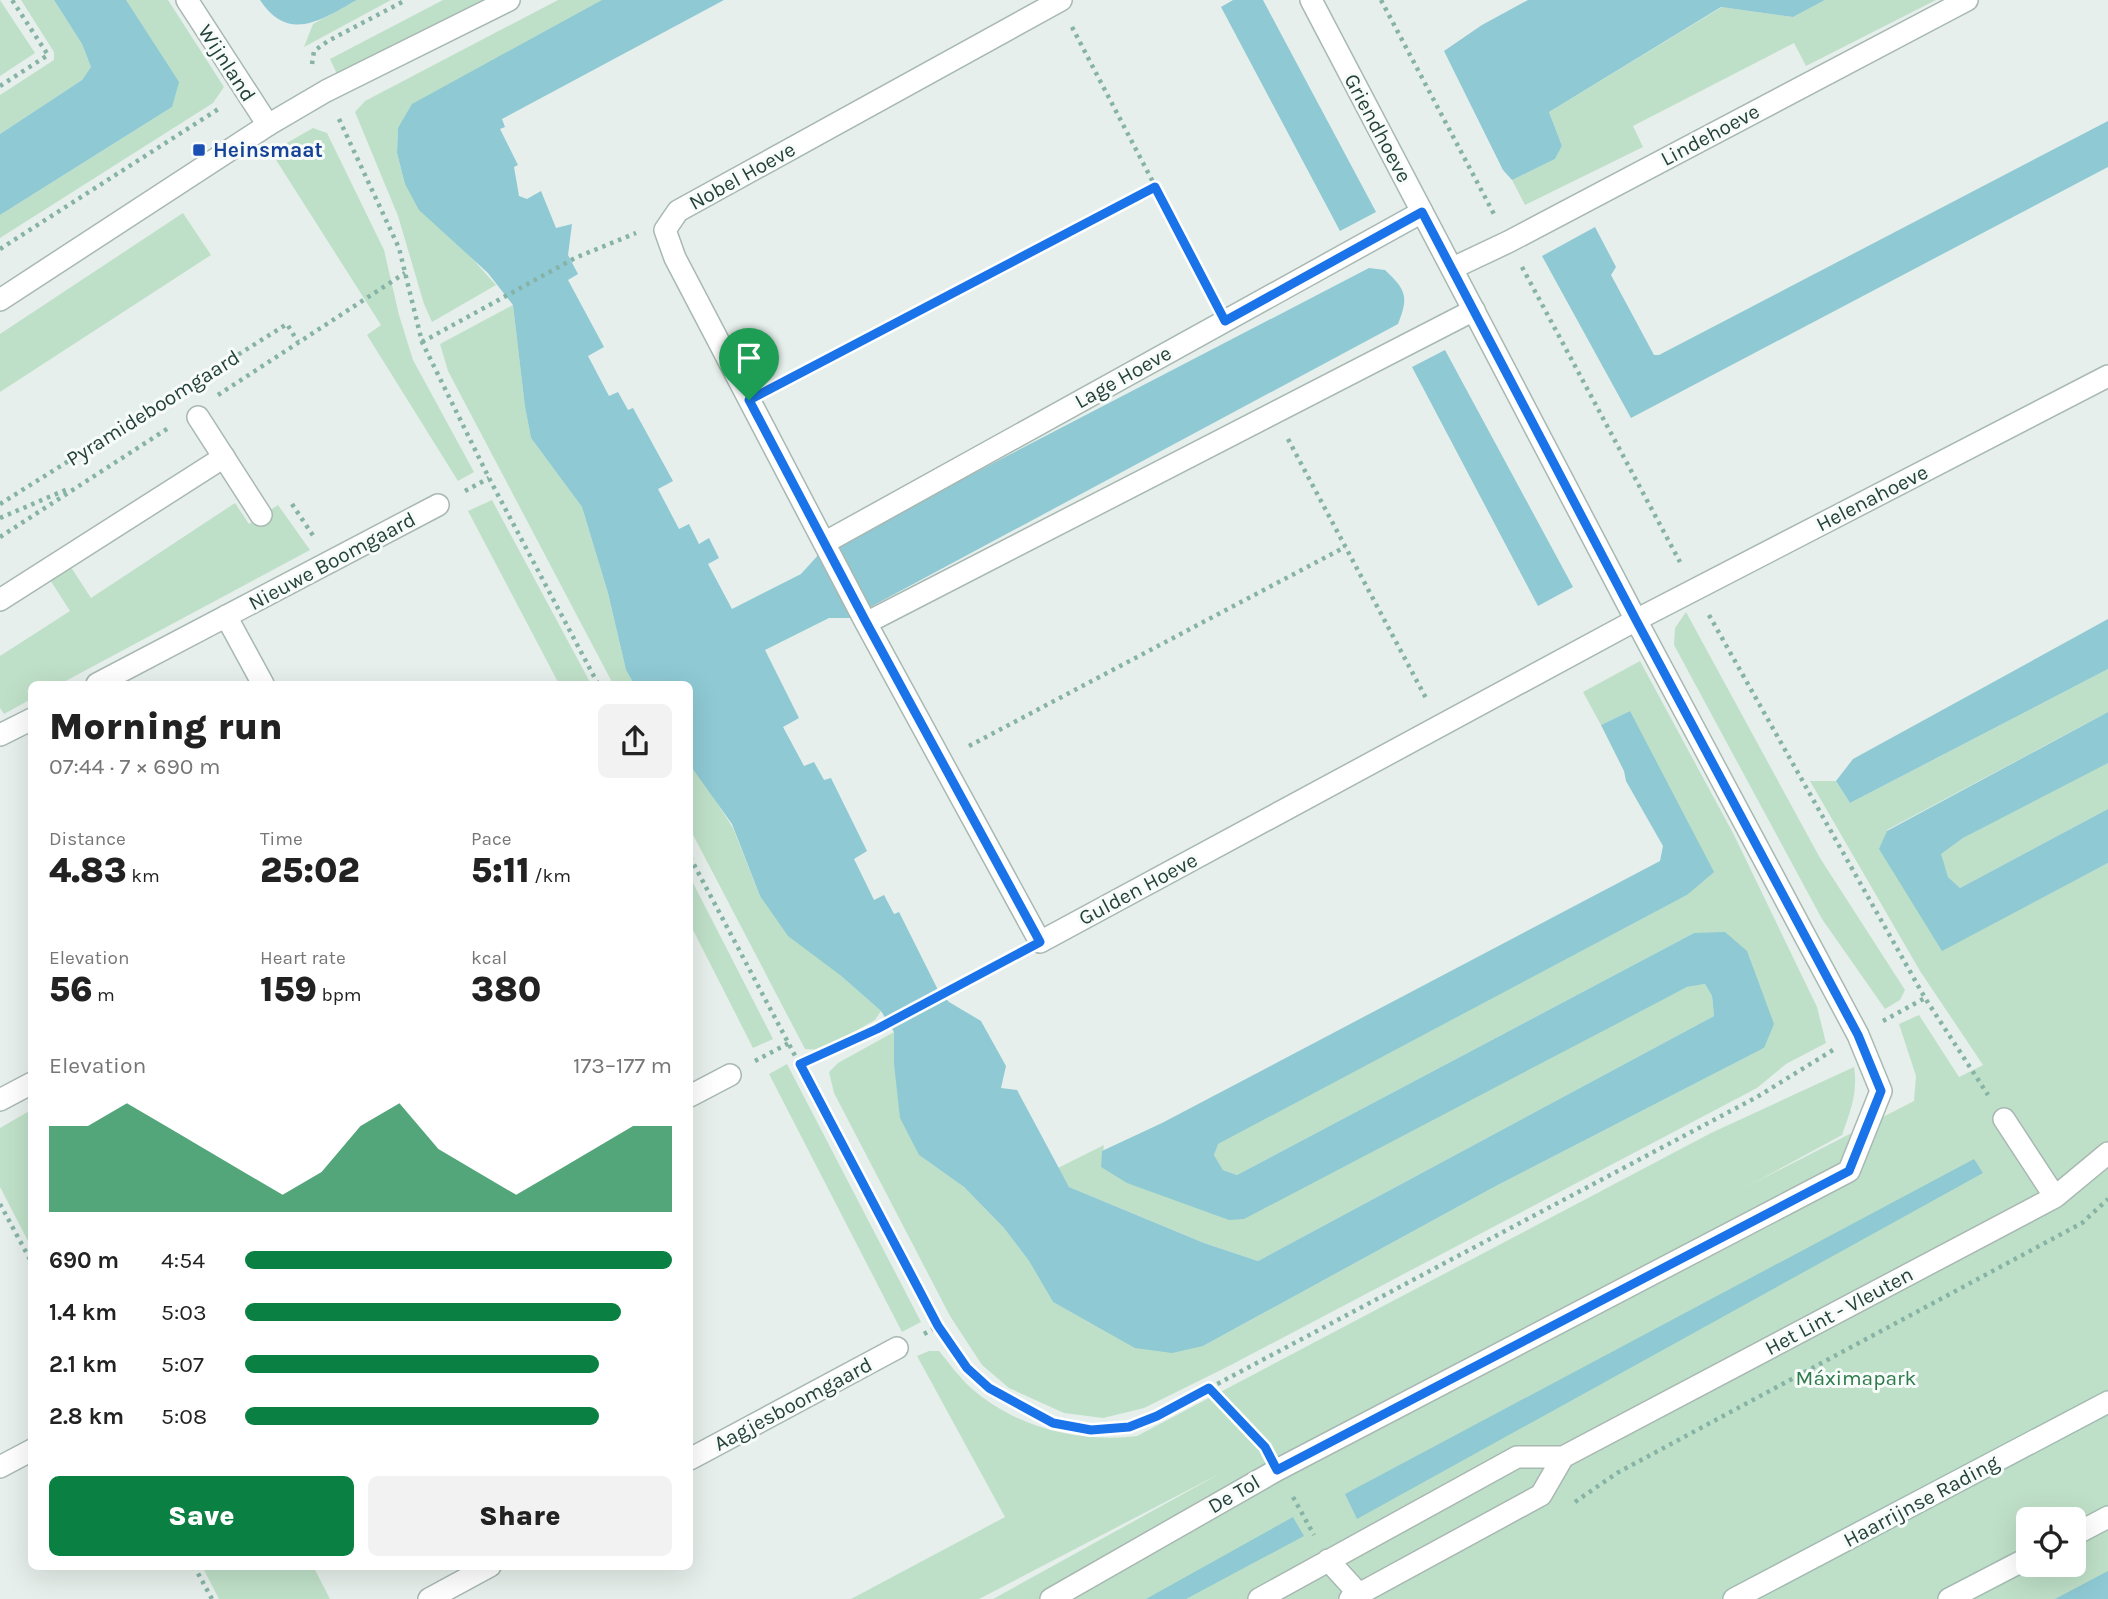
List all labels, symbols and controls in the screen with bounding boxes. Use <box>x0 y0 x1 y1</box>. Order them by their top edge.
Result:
street label: Wijnland <box>193 20 261 106</box>
street label: Griendhoeve <box>1339 70 1417 186</box>
street label: Lindehoeve <box>1657 99 1763 171</box>
street label: Nobel Hoeve <box>685 137 799 215</box>
place label: Heinsmaat <box>213 138 323 162</box>
marker: Heinsmaat <box>191 142 207 158</box>
pin <box>719 328 779 400</box>
icon: arrive <box>730 339 768 377</box>
street label: Lage Hoeve <box>1071 341 1175 413</box>
street label: Pyramideboomgaard <box>62 345 244 471</box>
street label: Helenahoeve <box>1812 460 1932 536</box>
street label: Nieuwe Boomgaard <box>244 507 420 615</box>
text: Morning run <box>49 704 283 749</box>
button: share <box>598 704 672 778</box>
text: 07:44 · 7 × 690 m <box>49 753 220 780</box>
text: Distance <box>49 828 126 850</box>
text: Time <box>260 828 303 850</box>
text: Pace <box>471 828 512 850</box>
street label: Gulden Hoeve <box>1075 848 1201 930</box>
text: 4.83 <box>49 850 127 891</box>
text: 25:02 <box>260 850 360 891</box>
text: 5:11 <box>471 850 530 891</box>
text: km <box>127 865 160 887</box>
text: /km <box>530 865 571 887</box>
text: Elevation <box>49 947 129 969</box>
text: Heart rate <box>260 947 346 969</box>
text: kcal <box>471 947 507 969</box>
text: 56 <box>49 969 93 1010</box>
text: 159 <box>260 969 317 1010</box>
text: 380 <box>471 969 541 1010</box>
text: m <box>93 984 115 1006</box>
text: bpm <box>317 984 362 1006</box>
text: Elevation <box>49 1052 146 1079</box>
text: 173–177 m <box>573 1052 672 1079</box>
text: 690 m <box>49 1247 119 1274</box>
text: 4:54 <box>161 1247 205 1274</box>
street label: Het Lint - Vleuten <box>1761 1262 1917 1360</box>
text: 1.4 km <box>49 1299 117 1326</box>
text: 5:03 <box>161 1299 207 1326</box>
text: 2.1 km <box>49 1351 117 1378</box>
text: 5:07 <box>161 1351 204 1378</box>
street label: Aagjesboomgaard <box>710 1352 876 1456</box>
park label: Máximapark <box>1796 1366 1917 1390</box>
text: 2.8 km <box>49 1403 124 1430</box>
text: 5:08 <box>161 1403 207 1430</box>
street label: Haarrijnse Rading <box>1839 1450 2003 1552</box>
street label: De Tol <box>1204 1470 1264 1518</box>
button: Save <box>49 1476 354 1556</box>
button: Share <box>368 1476 672 1556</box>
map controls <box>2016 1507 2086 1577</box>
button: locate <box>2016 1507 2086 1577</box>

